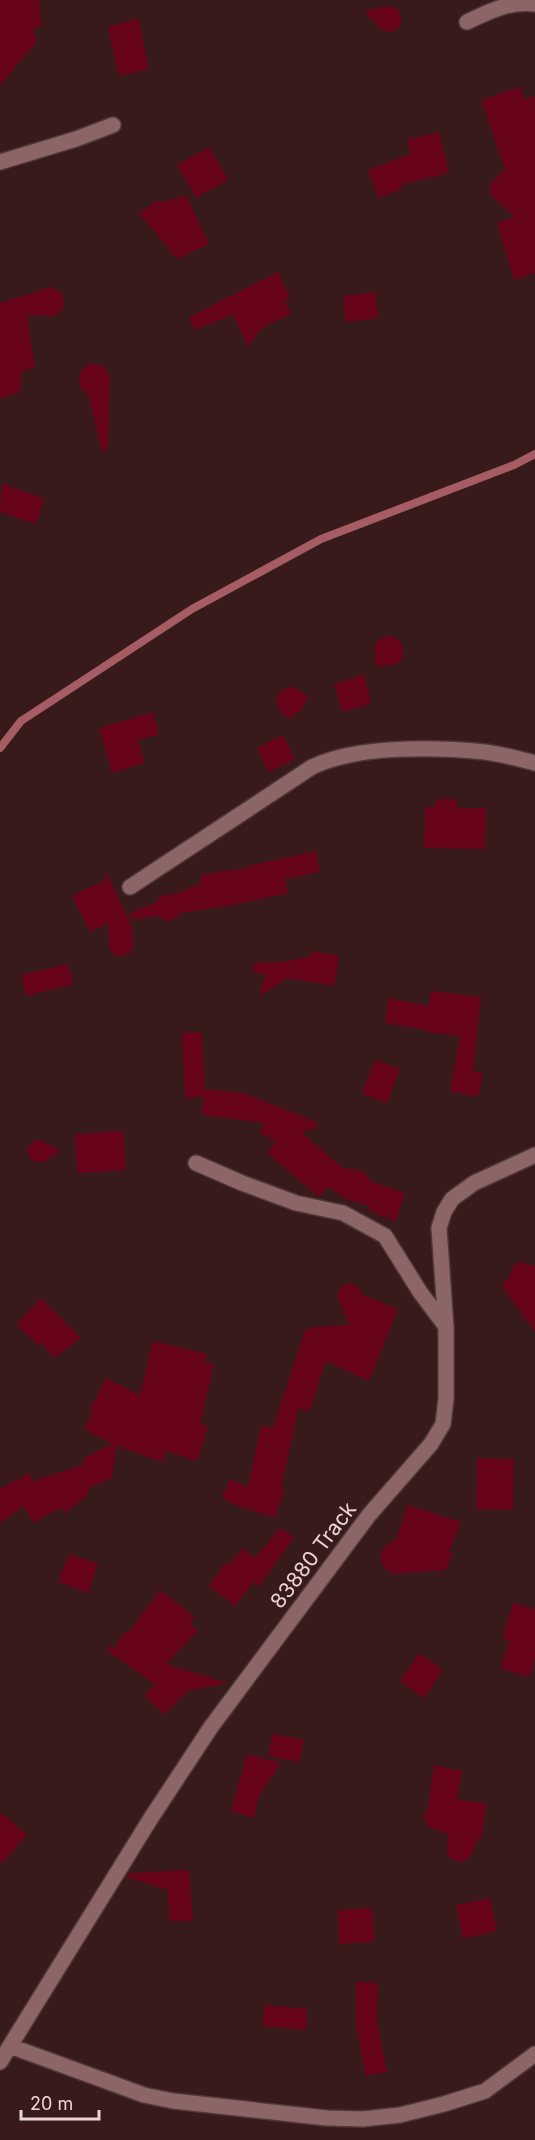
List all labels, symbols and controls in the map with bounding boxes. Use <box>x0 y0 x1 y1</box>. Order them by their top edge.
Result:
street label: 83880 Track <box>265 1497 361 1613</box>
scale bar <box>21 2083 99 2121</box>
text: 20 m <box>30 2093 73 2114</box>

